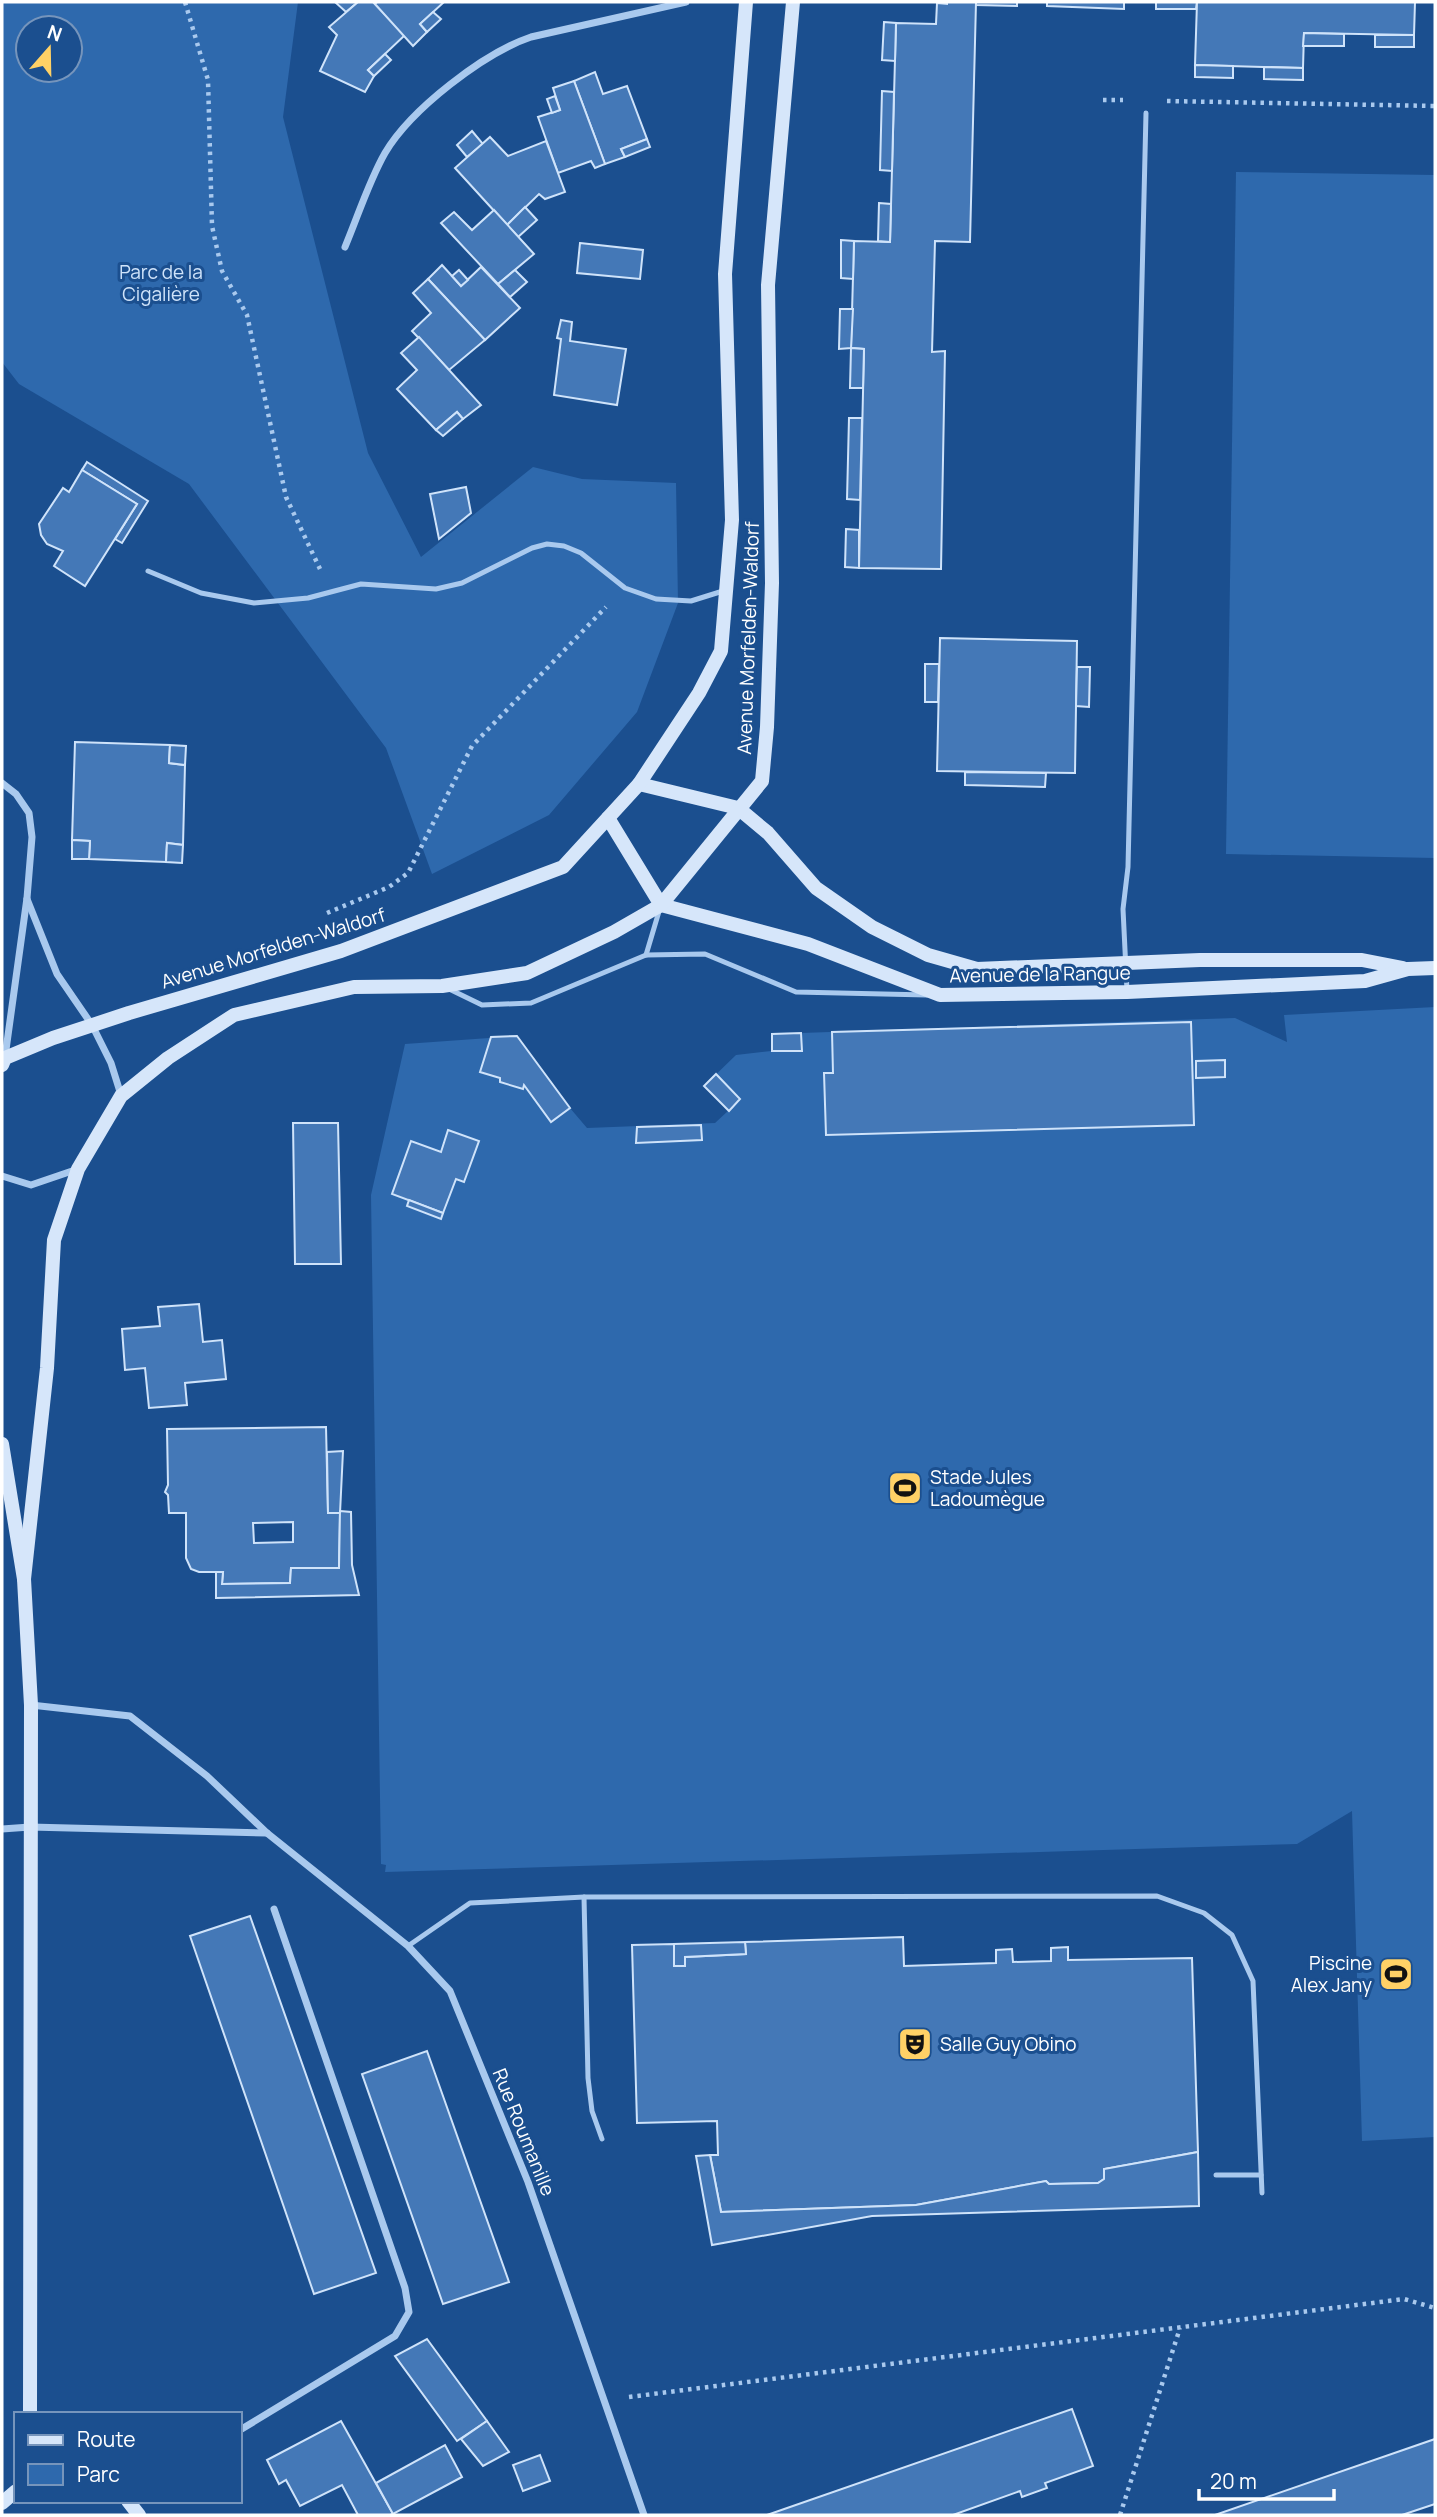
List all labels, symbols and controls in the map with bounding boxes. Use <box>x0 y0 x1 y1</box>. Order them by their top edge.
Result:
north arrow <box>14 14 84 84</box>
text: N <box>44 18 66 48</box>
park label: Parc de la Cigalière <box>119 259 203 307</box>
street label: Avenue Morfelden-Waldorf <box>731 521 765 755</box>
street label: Avenue Morfelden-Waldorf <box>158 901 389 995</box>
street label: Avenue de la Rangue <box>949 959 1131 989</box>
place label: Stade Jules Ladoumègue <box>930 1464 1045 1512</box>
sports icon: Stade Jules Ladoumègue <box>886 1469 924 1507</box>
place label: Piscine Alex Jany <box>1291 1950 1372 1998</box>
sports icon: Piscine Alex Jany <box>1377 1955 1415 1993</box>
theatre icon: Salle Guy Obino <box>896 2025 934 2063</box>
place label: Salle Guy Obino <box>940 2031 1076 2057</box>
street label: Rue Roumanille <box>487 2065 561 2199</box>
legend <box>14 2412 242 2503</box>
text: Route <box>77 2425 135 2453</box>
scale bar <box>1199 2458 1334 2502</box>
text: Parc <box>77 2460 120 2488</box>
text: 20 m <box>1210 2467 1257 2495</box>

